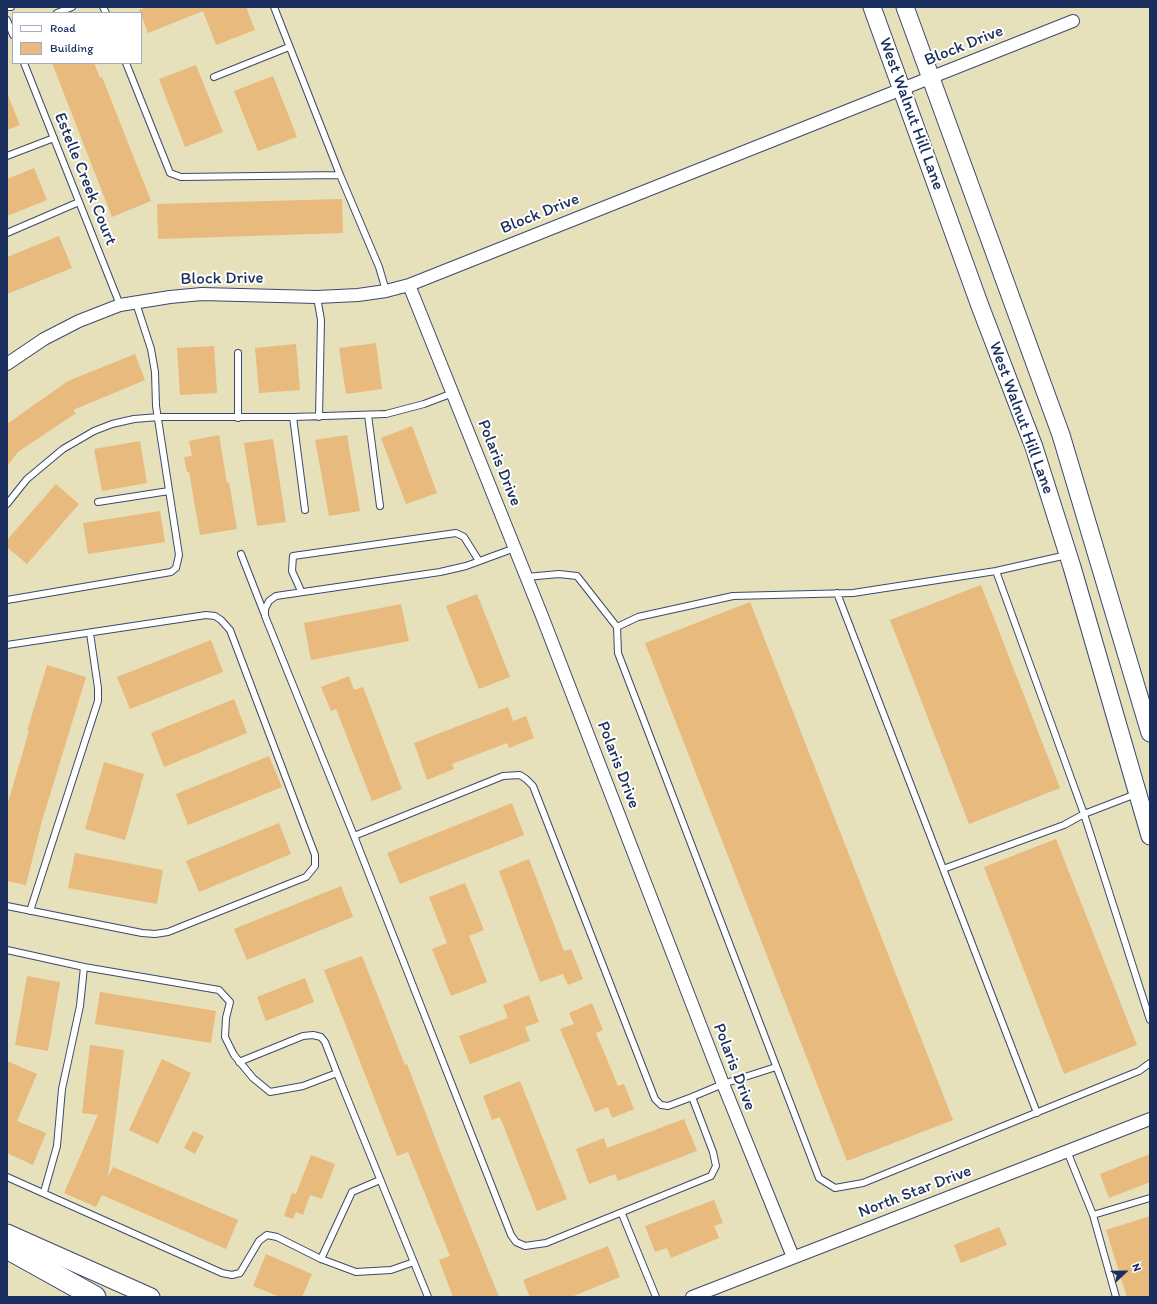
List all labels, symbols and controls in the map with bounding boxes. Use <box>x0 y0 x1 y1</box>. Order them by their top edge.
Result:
legend <box>12 12 142 64</box>
text: Road <box>50 21 76 35</box>
street label: Block Drive <box>922 21 1006 71</box>
street label: West Walnut Hill Lane <box>874 35 948 193</box>
text: Building <box>50 41 93 55</box>
street label: Estelle Creek Court <box>49 110 121 248</box>
street label: Block Drive <box>498 189 582 239</box>
street label: Block Drive <box>180 268 264 290</box>
street label: West Walnut Hill Lane <box>984 339 1058 497</box>
street label: Polaris Drive <box>472 417 526 509</box>
street label: Polaris Drive <box>592 719 644 811</box>
street label: Polaris Drive <box>708 1021 760 1113</box>
street label: North Star Drive <box>856 1161 974 1223</box>
north arrow <box>1105 1252 1145 1292</box>
text: N <box>1129 1261 1144 1273</box>

